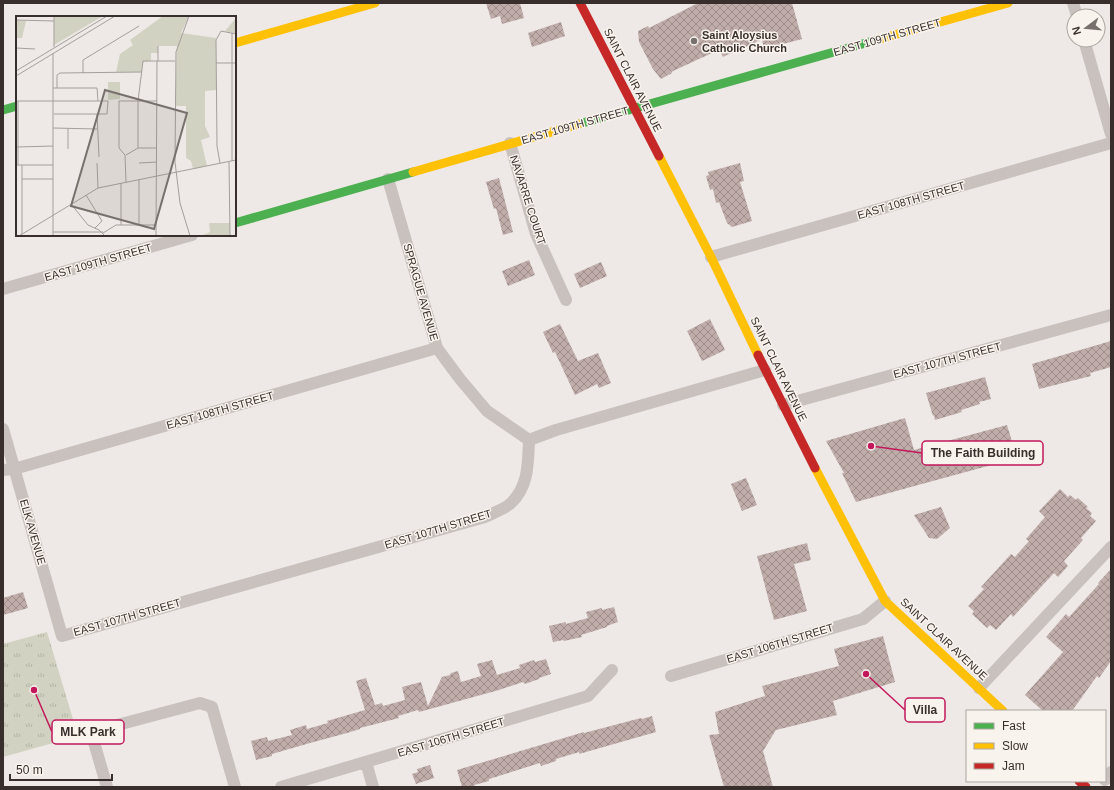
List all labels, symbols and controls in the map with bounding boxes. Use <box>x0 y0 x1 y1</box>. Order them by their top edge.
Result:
north arrow <box>1066 8 1106 48</box>
inset map <box>16 16 236 236</box>
street label: EAST 109TH STREET <box>832 16 942 58</box>
text: N <box>1070 25 1083 36</box>
street label: SAINT CLAIR AVENUE <box>602 26 664 134</box>
place label: Saint Aloysius Catholic Church <box>702 29 787 54</box>
marker: Saint Aloysius Catholic Church <box>689 36 699 46</box>
street label: EAST 109TH STREET <box>520 104 630 146</box>
street label: NAVARRE COURT <box>508 154 548 247</box>
street label: EAST 108TH STREET <box>856 179 966 221</box>
street label: EAST 109TH STREET <box>43 241 153 283</box>
street label: SPRAGUE AVENUE <box>401 242 441 342</box>
street label: SAINT CLAIR AVENUE <box>749 315 809 423</box>
street label: EAST 107TH STREET <box>892 340 1002 380</box>
street label: EAST 108TH STREET <box>165 389 275 431</box>
callout: The Faith Building <box>922 441 1043 465</box>
text: The Faith Building <box>931 446 1035 460</box>
street label: ELK AVENUE <box>18 498 48 566</box>
street label: EAST 107TH STREET <box>383 507 493 551</box>
street label: EAST 107TH STREET <box>72 596 182 638</box>
street label: SAINT CLAIR AVENUE <box>898 596 990 682</box>
street label: EAST 106TH STREET <box>725 621 835 665</box>
callout: Villa <box>905 698 945 722</box>
text: Villa <box>913 703 938 717</box>
legend <box>966 710 1106 782</box>
street label: EAST 106TH STREET <box>396 715 506 759</box>
text: Fast <box>1002 719 1026 733</box>
callout: MLK Park <box>52 720 124 744</box>
text: MLK Park <box>60 725 116 739</box>
text: Slow <box>1002 739 1028 753</box>
scale bar <box>10 756 112 782</box>
text: Jam <box>1002 759 1025 773</box>
text: 50 m <box>16 763 43 777</box>

